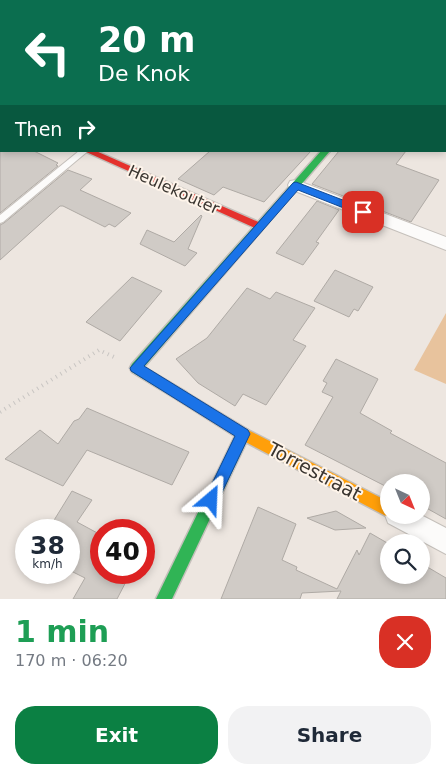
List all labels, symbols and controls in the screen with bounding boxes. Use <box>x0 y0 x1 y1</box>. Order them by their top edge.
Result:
icon: left <box>15 20 80 85</box>
text: 20 m <box>98 20 195 60</box>
text: De Knok <box>98 61 190 86</box>
icon: right <box>72 115 100 143</box>
text: Then <box>15 118 62 140</box>
street label: Heulekouter <box>125 161 223 218</box>
pin <box>342 191 384 233</box>
icon: arrive <box>349 198 377 226</box>
street label: Torrestraat <box>264 437 365 505</box>
position arrow <box>184 473 236 525</box>
north arrow <box>380 474 430 524</box>
map controls <box>380 474 430 584</box>
speed limit sign: 40 <box>90 519 155 584</box>
text: 38 <box>30 531 65 560</box>
button: search <box>380 534 430 584</box>
text: km/h <box>32 557 63 571</box>
text: 1 min <box>15 614 109 649</box>
button: close <box>379 616 431 668</box>
text: 170 m · 06:20 <box>15 651 128 670</box>
button: Exit <box>15 706 218 764</box>
button: Share <box>228 706 431 764</box>

